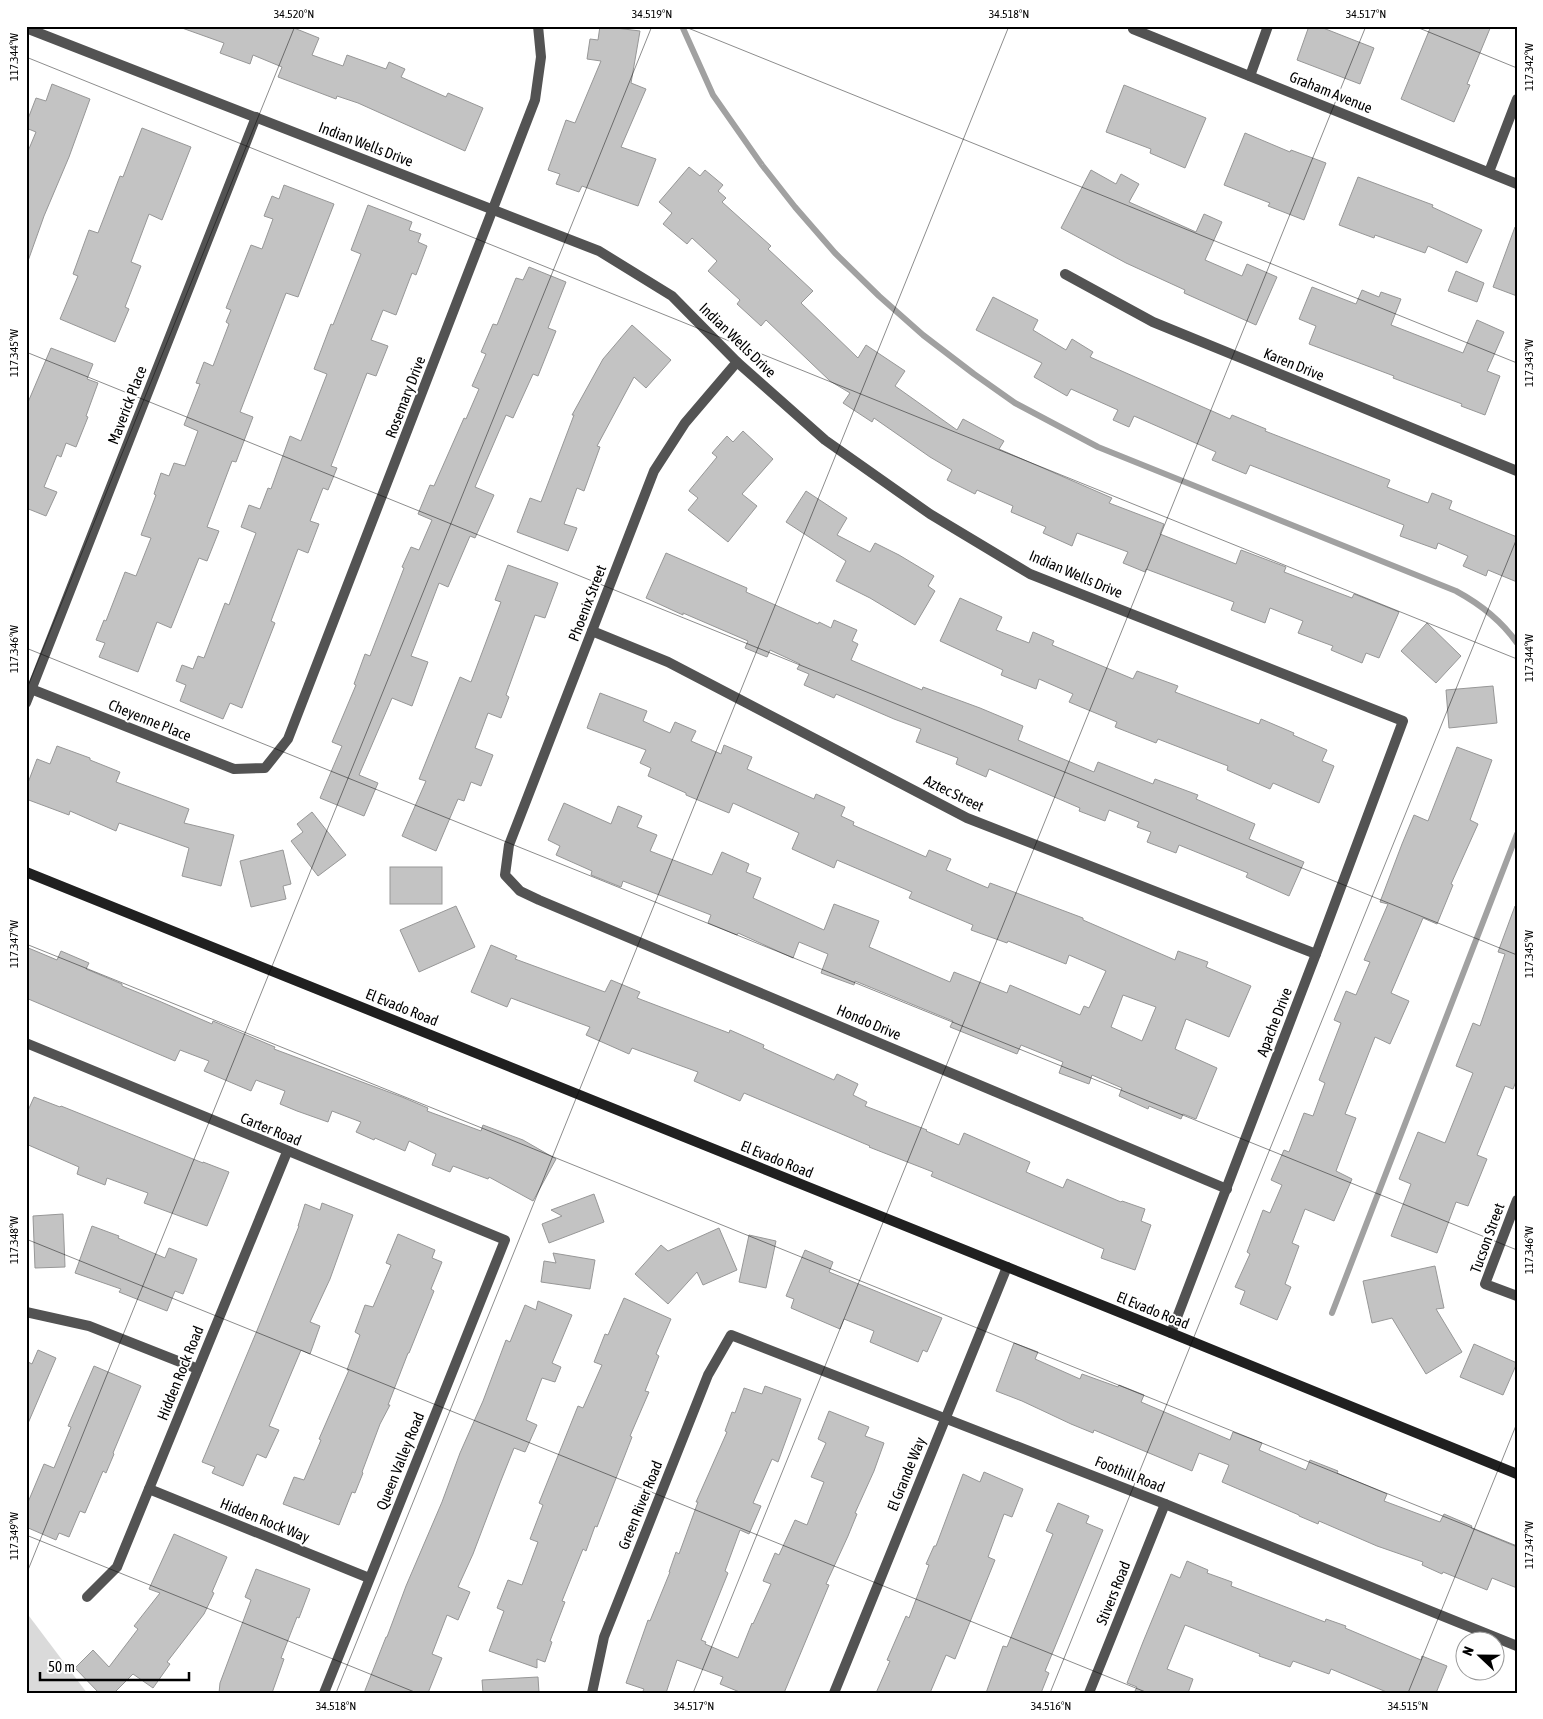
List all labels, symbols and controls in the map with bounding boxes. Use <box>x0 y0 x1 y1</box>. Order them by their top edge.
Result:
text: 34.520°N <box>274 7 314 21</box>
text: 34.519°N <box>632 7 672 21</box>
text: 34.518°N <box>989 7 1029 21</box>
text: 34.517°N <box>1346 7 1386 21</box>
text: 117.344°W <box>7 33 21 81</box>
text: 117.342°W <box>1522 43 1536 91</box>
street label: Graham Avenue <box>1287 68 1375 116</box>
street label: Indian Wells Drive <box>316 118 416 170</box>
street label: Indian Wells Drive <box>696 299 780 381</box>
text: 117.345°W <box>7 329 21 377</box>
text: 117.343°W <box>1522 339 1536 387</box>
street label: Karen Drive <box>1261 344 1327 384</box>
street label: Rosemary Drive <box>382 354 428 440</box>
street label: Maverick Place <box>104 363 150 447</box>
street label: Indian Wells Drive <box>1027 547 1125 601</box>
street label: Phoenix Street <box>565 562 609 644</box>
text: 117.346°W <box>7 625 21 673</box>
text: 117.344°W <box>1522 634 1536 682</box>
street label: Cheyenne Place <box>106 696 194 744</box>
street label: Aztec Street <box>921 771 987 815</box>
text: 117.347°W <box>7 920 21 968</box>
text: 117.345°W <box>1522 930 1536 978</box>
street label: El Evado Road <box>363 985 441 1029</box>
street label: Apache Drive <box>1253 985 1295 1059</box>
street label: Hondo Drive <box>834 1001 904 1043</box>
street label: Carter Road <box>238 1109 304 1149</box>
street label: El Evado Road <box>738 1137 816 1181</box>
street label: Tucson Street <box>1466 1201 1508 1275</box>
text: 117.348°W <box>7 1216 21 1264</box>
text: 117.346°W <box>1522 1226 1536 1274</box>
street label: El Evado Road <box>1114 1288 1192 1332</box>
street label: Hidden Rock Road <box>153 1323 207 1423</box>
street label: Queen Valley Road <box>373 1410 427 1512</box>
street label: El Grande Way <box>883 1435 929 1513</box>
street label: Foothill Road <box>1093 1452 1167 1496</box>
street label: Green River Road <box>614 1458 666 1552</box>
street label: Hidden Rock Way <box>218 1494 312 1546</box>
text: 117.349°W <box>7 1512 21 1560</box>
text: 117.347°W <box>1522 1521 1536 1569</box>
street label: Stivers Road <box>1093 1559 1133 1627</box>
north arrow <box>1456 1632 1506 1682</box>
text: N <box>1459 1644 1477 1658</box>
scale bar <box>40 1649 189 1681</box>
text: 50 m <box>48 1658 75 1675</box>
text: 34.518°N <box>316 1699 356 1713</box>
text: 34.517°N <box>674 1699 714 1713</box>
text: 34.516°N <box>1031 1699 1071 1713</box>
text: 34.515°N <box>1388 1699 1428 1713</box>

